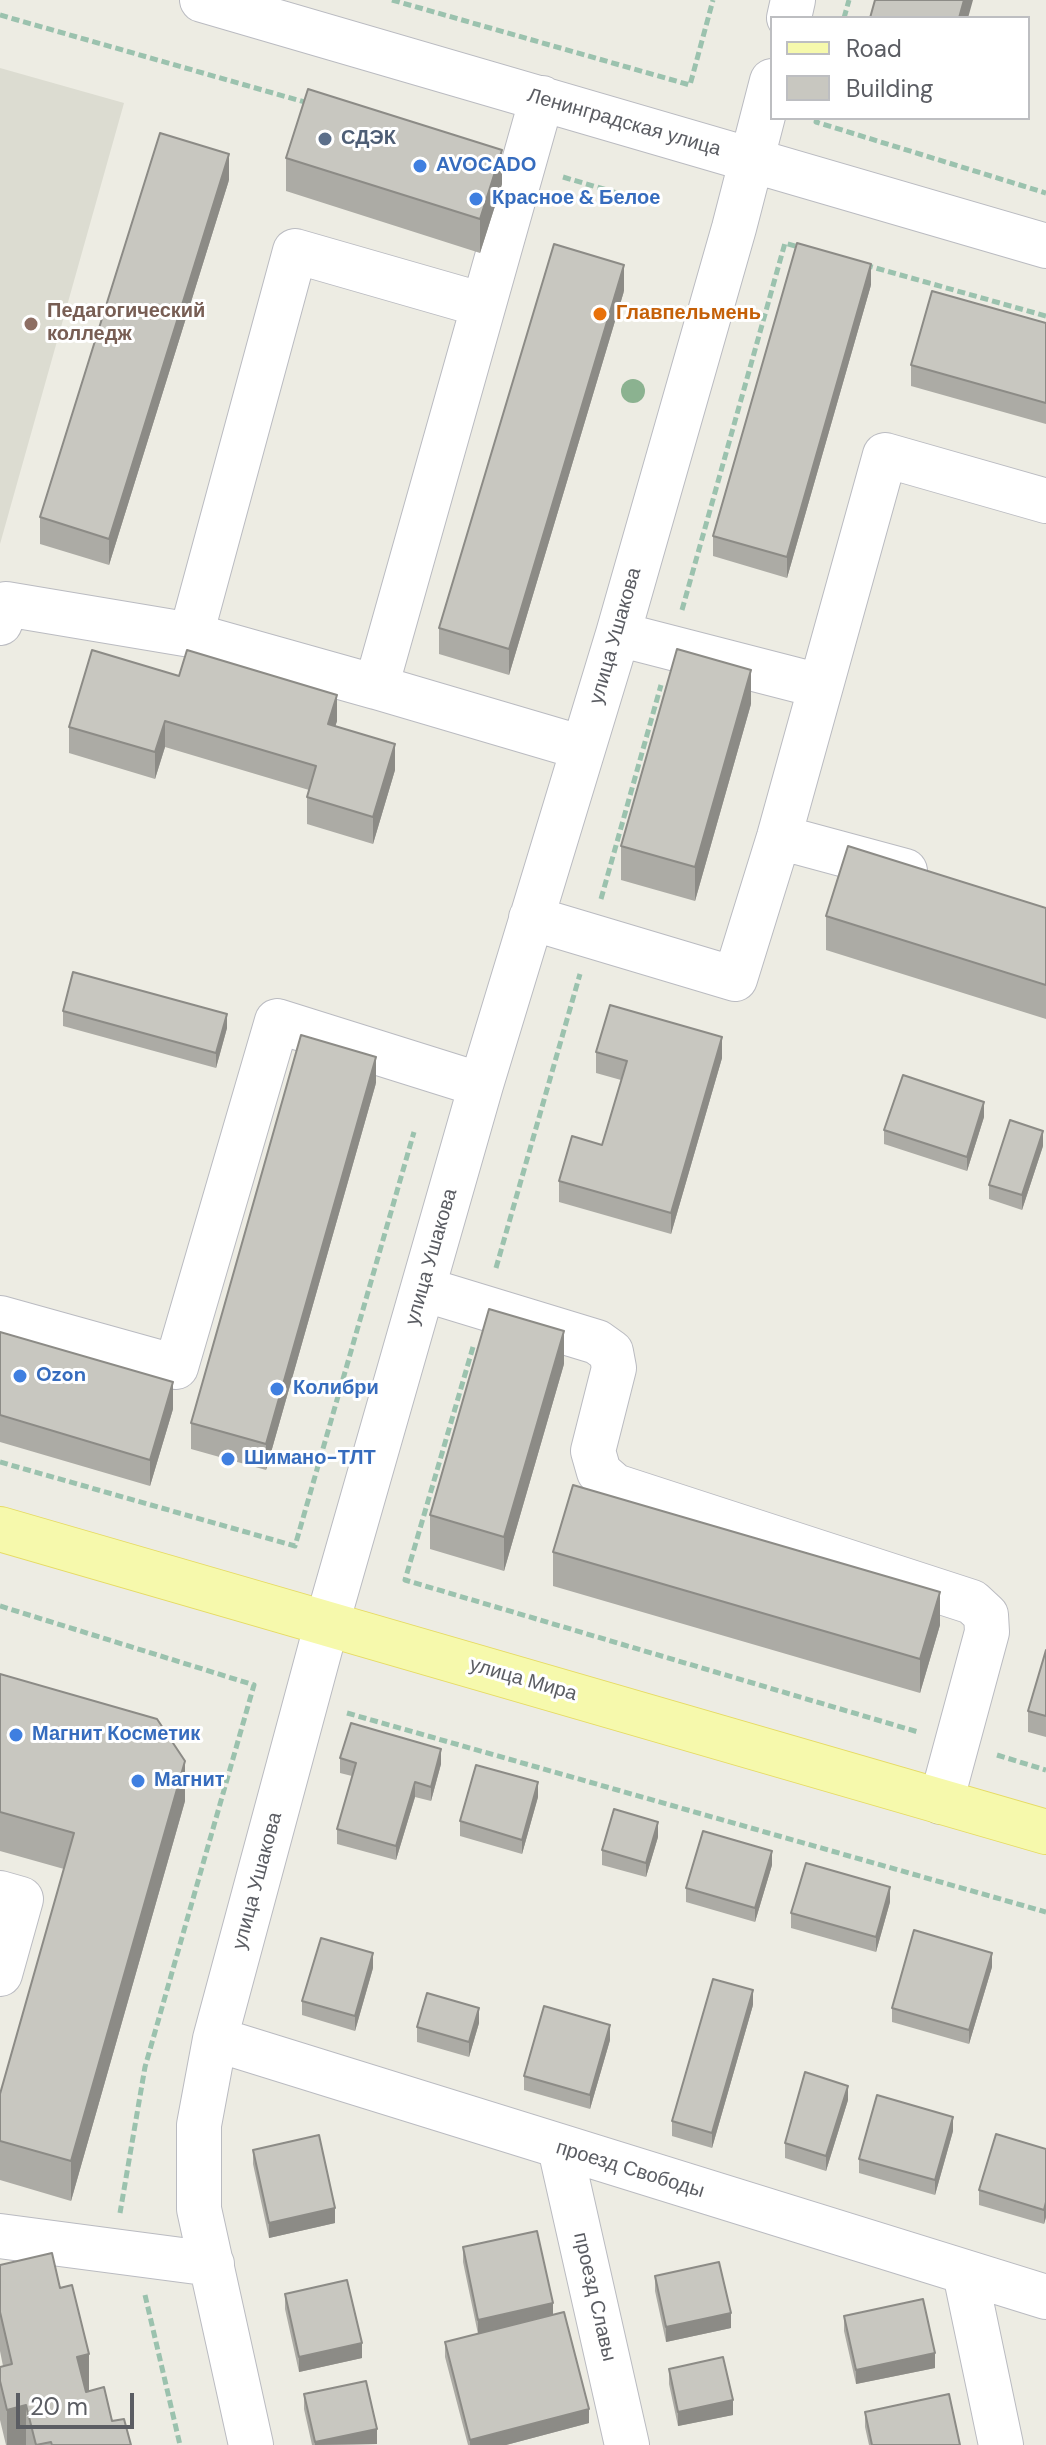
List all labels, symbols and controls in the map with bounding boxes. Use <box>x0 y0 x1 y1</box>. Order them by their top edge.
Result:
legend <box>770 16 1030 120</box>
text: Road <box>846 33 902 64</box>
text: Building <box>846 73 933 104</box>
street label: Ленинградская улица <box>524 84 724 162</box>
place label: СДЭК <box>341 127 396 151</box>
marker: СДЭК <box>316 130 334 148</box>
place label: AVOCADO <box>436 154 536 178</box>
marker: AVOCADO <box>411 157 429 175</box>
place label: Красное & Белое <box>492 187 660 211</box>
marker: Красное & Белое <box>467 190 485 208</box>
place label: Педагогический колледж <box>47 300 205 347</box>
place label: Главпельмень <box>616 302 761 326</box>
marker: Главпельмень <box>591 305 609 323</box>
marker: Педагогический колледж <box>22 315 40 333</box>
street label: улица Ушакова <box>585 565 647 707</box>
street label: улица Ушакова <box>401 1186 463 1328</box>
place label: Ozon <box>36 1364 86 1388</box>
marker: Ozon <box>11 1367 29 1385</box>
place label: Колибри <box>293 1377 379 1401</box>
marker: Колибри <box>268 1380 286 1398</box>
place label: Шимано-ТЛТ <box>244 1447 376 1471</box>
marker: Шимано-ТЛТ <box>219 1450 237 1468</box>
street label: улица Мира <box>467 1653 579 1707</box>
place label: Магнит Косметик <box>32 1723 200 1747</box>
marker: Магнит Косметик <box>7 1726 25 1744</box>
place label: Магнит <box>154 1769 225 1793</box>
marker: Магнит <box>129 1772 147 1790</box>
street label: улица Ушакова <box>228 1810 288 1952</box>
street label: проезд Свободы <box>553 2136 707 2204</box>
street label: проезд Славы <box>567 2230 621 2364</box>
scale bar <box>20 2377 138 2427</box>
text: 20 m <box>30 2391 88 2422</box>

